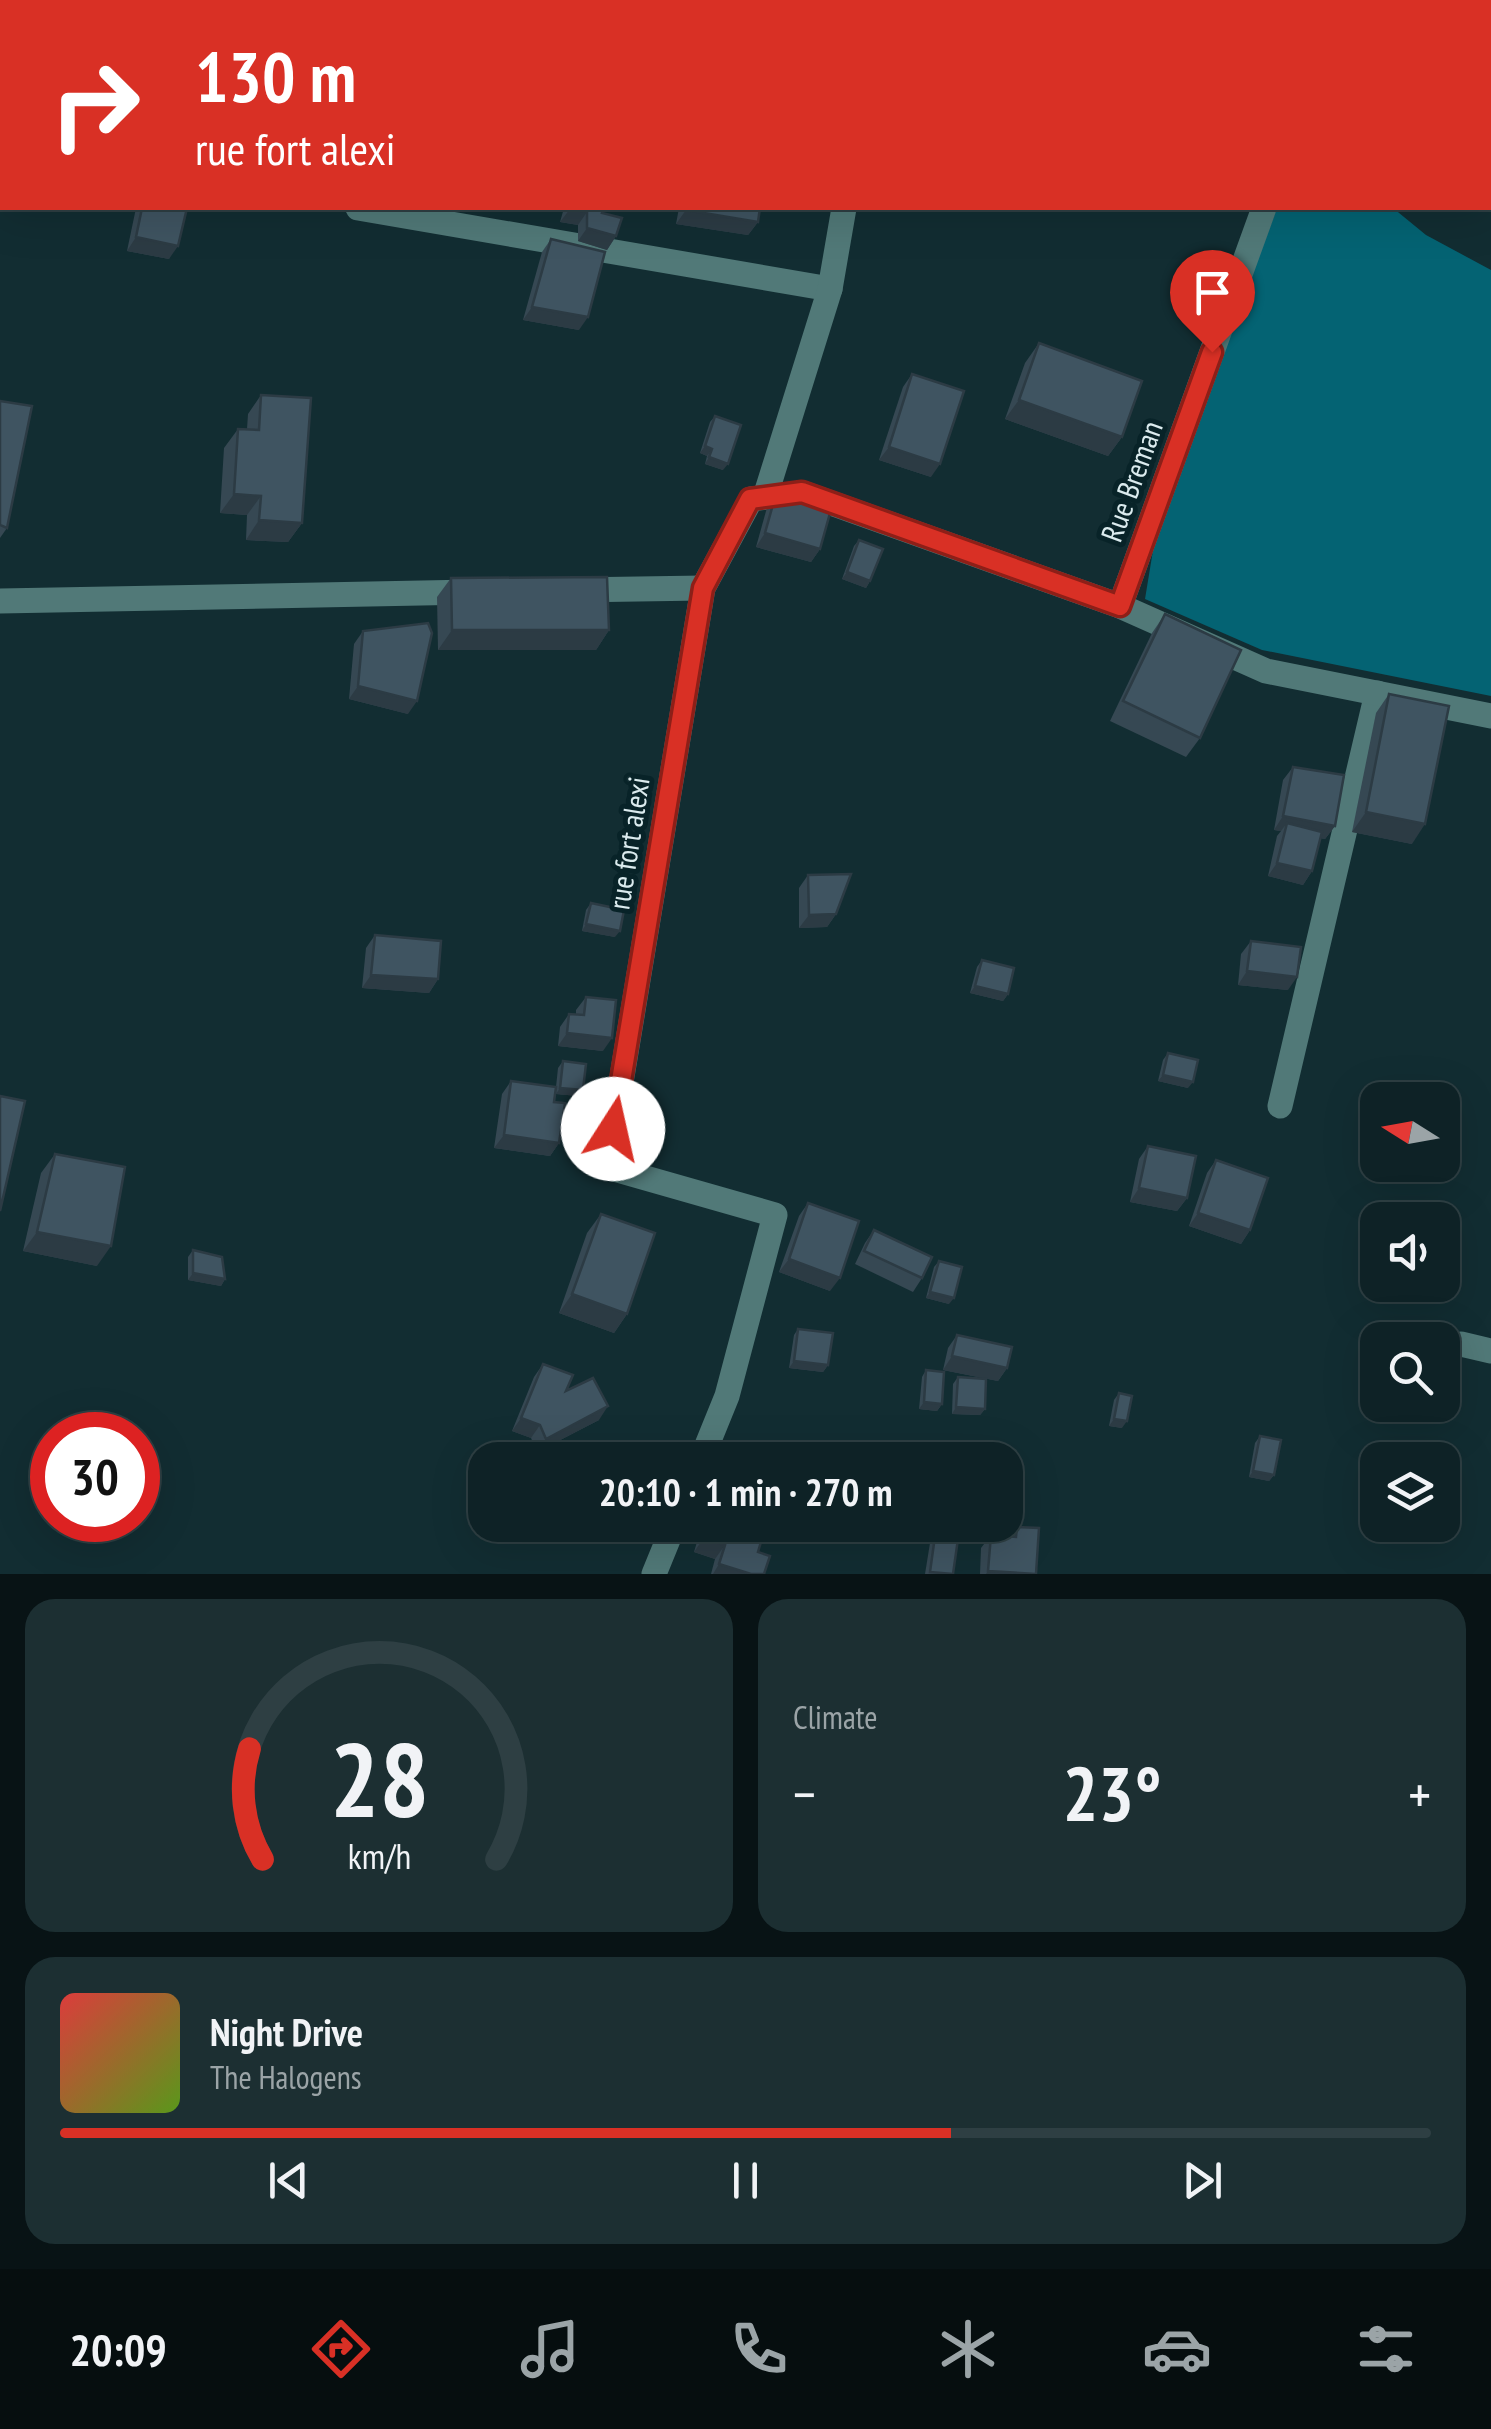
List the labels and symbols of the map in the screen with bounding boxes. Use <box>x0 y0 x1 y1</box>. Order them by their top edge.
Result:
pin <box>1170 250 1255 353</box>
street label: Rue Breman <box>1091 415 1171 547</box>
street label: rue fort alexi <box>598 774 658 912</box>
position arrow <box>561 1077 665 1181</box>
north arrow <box>1360 1082 1460 1182</box>
speed limit sign: 30 <box>30 1412 160 1542</box>

